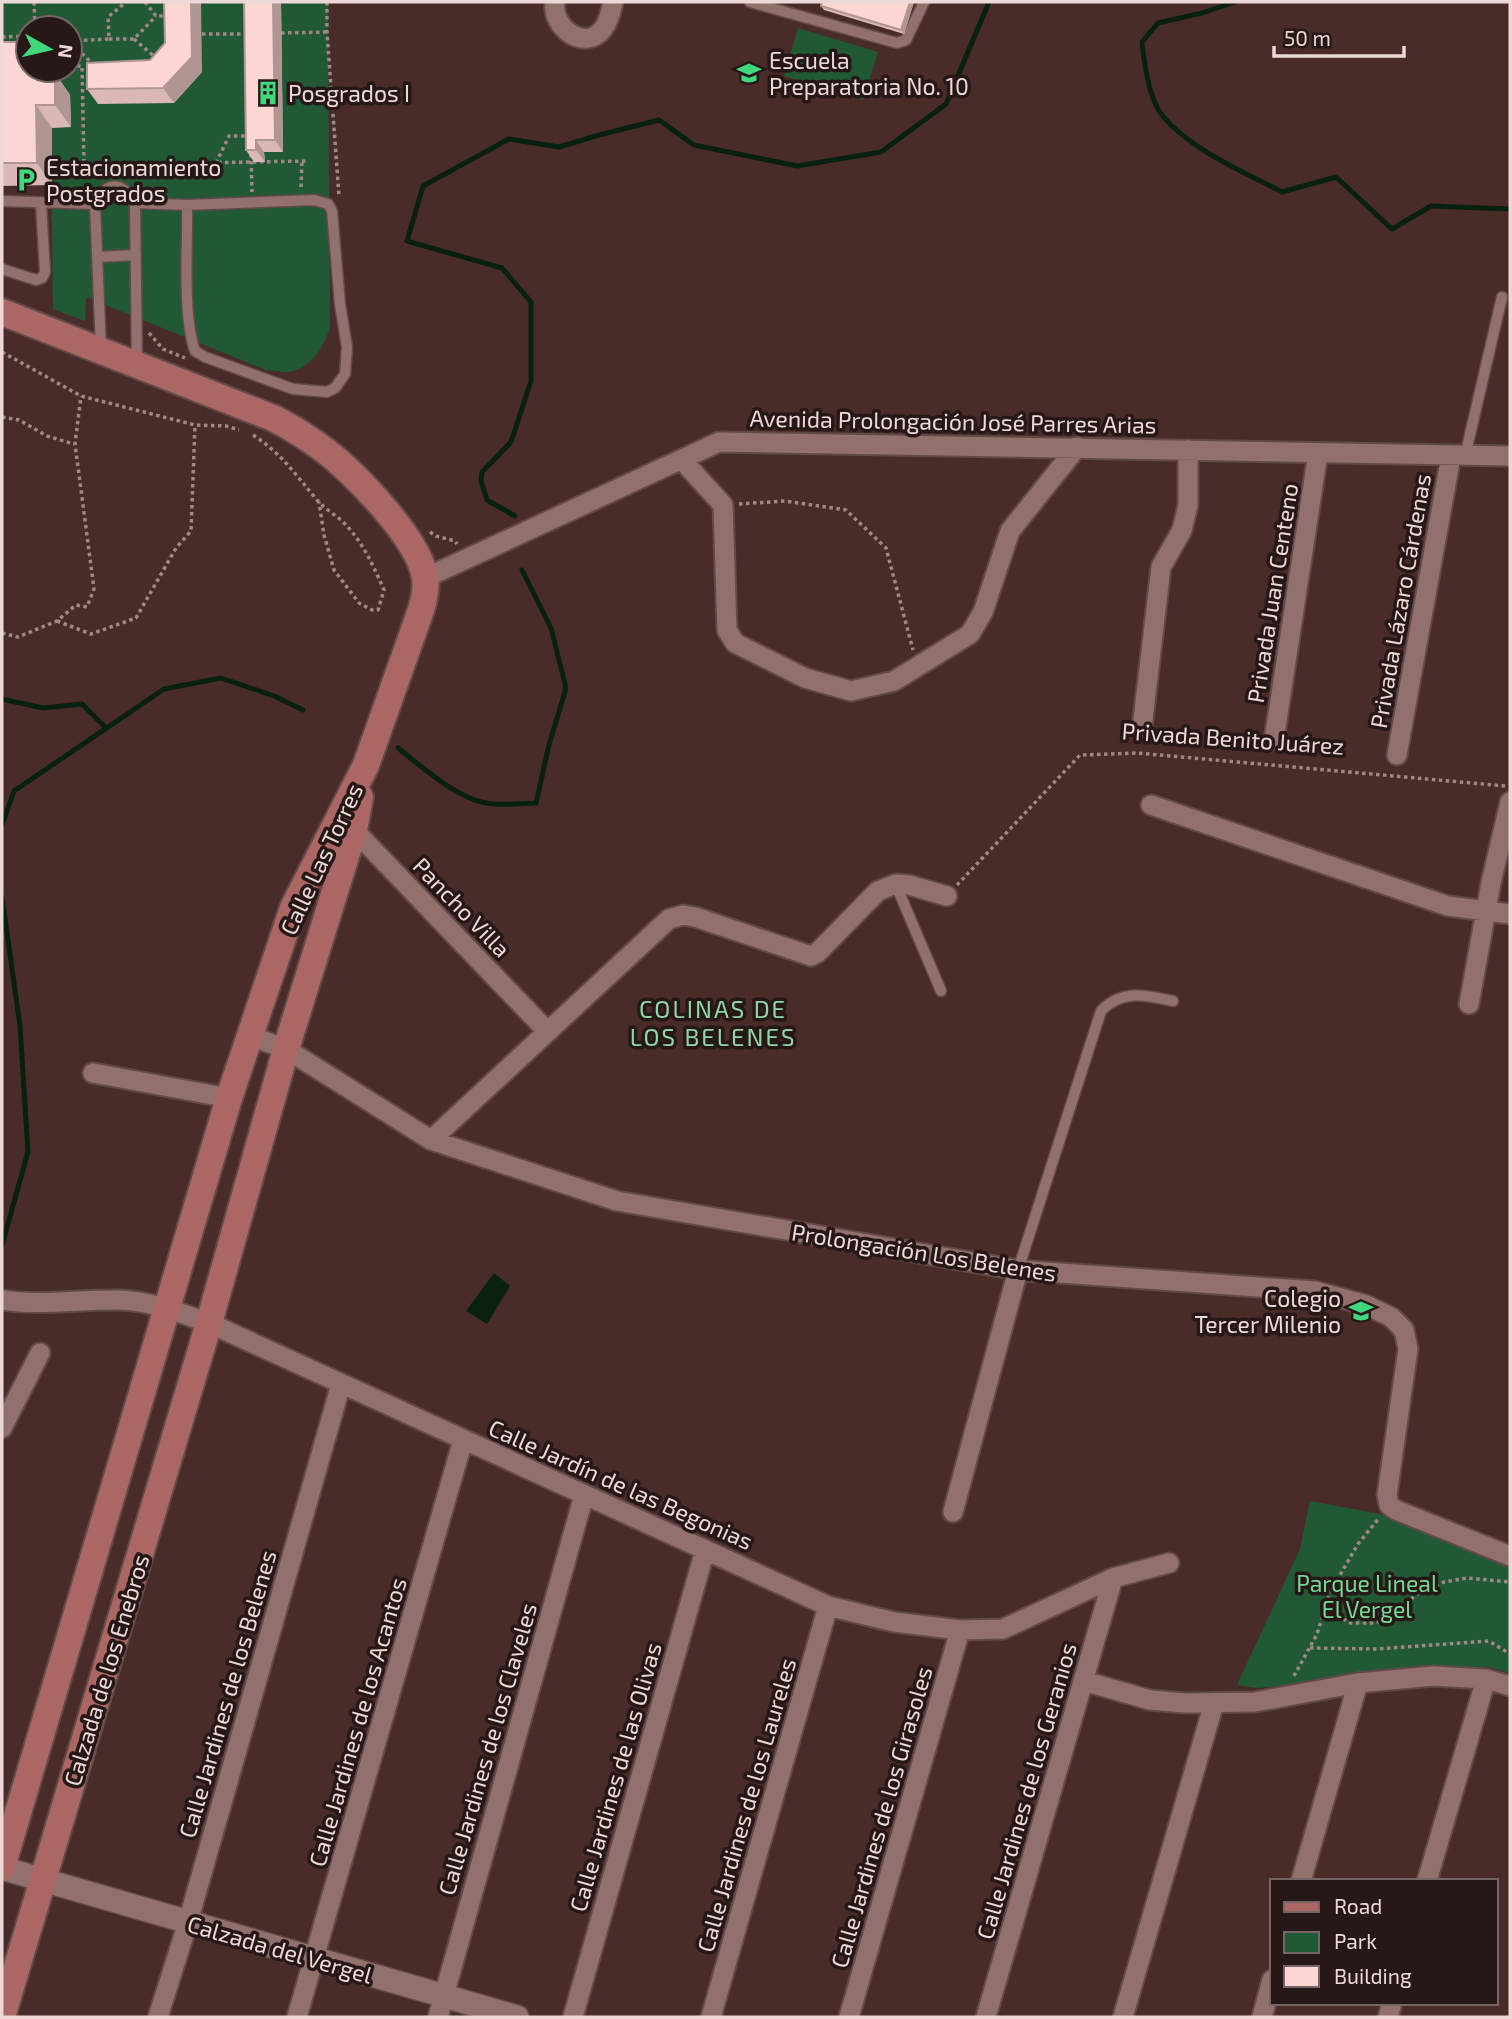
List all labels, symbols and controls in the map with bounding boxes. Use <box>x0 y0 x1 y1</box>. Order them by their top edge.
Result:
north arrow <box>14 14 84 84</box>
scale bar <box>1274 14 1404 58</box>
text: 50 m <box>1284 25 1331 50</box>
text: N <box>54 43 79 60</box>
place label: Escuela Preparatoria No. 10 <box>769 46 969 100</box>
school or university icon: Escuela Preparatoria No. 10 <box>735 59 763 87</box>
building icon: Posgrados I <box>254 79 282 107</box>
place label: Posgrados I <box>288 79 410 107</box>
place label: Estacionamiento Postgrados <box>46 153 221 207</box>
parking icon: Estacionamiento Postgrados <box>12 166 40 194</box>
street label: Avenida Prolongación José Parres Arias <box>749 403 1157 439</box>
street label: Privada Lázaro Cárdenas <box>1364 472 1436 730</box>
street label: Privada Juan Centeno <box>1241 481 1303 705</box>
street label: Privada Benito Juárez <box>1121 716 1345 760</box>
street label: Calle Las Torres <box>274 779 368 939</box>
street label: Pancho Villa <box>408 851 516 963</box>
district label: COLINAS DE LOS BELENES <box>630 994 796 1051</box>
street label: Prolongación Los Belenes <box>790 1217 1058 1287</box>
place label: Colegio Tercer Milenio <box>1194 1284 1341 1338</box>
school or university icon: Colegio Tercer Milenio <box>1347 1297 1375 1325</box>
street label: Calle Jardín de las Begonias <box>485 1413 757 1555</box>
street label: Calle Jardines de los Belenes <box>172 1547 282 1841</box>
street label: Calzada de los Enebros <box>57 1551 155 1789</box>
park label: Parque Lineal El Vergel <box>1296 1569 1438 1623</box>
street label: Calle Jardines de los Acantos <box>302 1574 412 1870</box>
street label: Calle Jardines de los Claveles <box>432 1600 542 1898</box>
street label: Calle Jardines de las Olivas <box>563 1639 667 1915</box>
street label: Calle Jardines de los Geranios <box>970 1640 1082 1942</box>
street label: Calle Jardines de los Laureles <box>691 1655 801 1955</box>
street label: Calle Jardines de los Girasoles <box>825 1663 937 1971</box>
legend <box>1270 1879 1498 2005</box>
text: Road <box>1334 1893 1382 1918</box>
street label: Calzada del Vergel <box>184 1909 376 1989</box>
text: Park <box>1334 1928 1377 1953</box>
text: Building <box>1334 1963 1412 1988</box>

